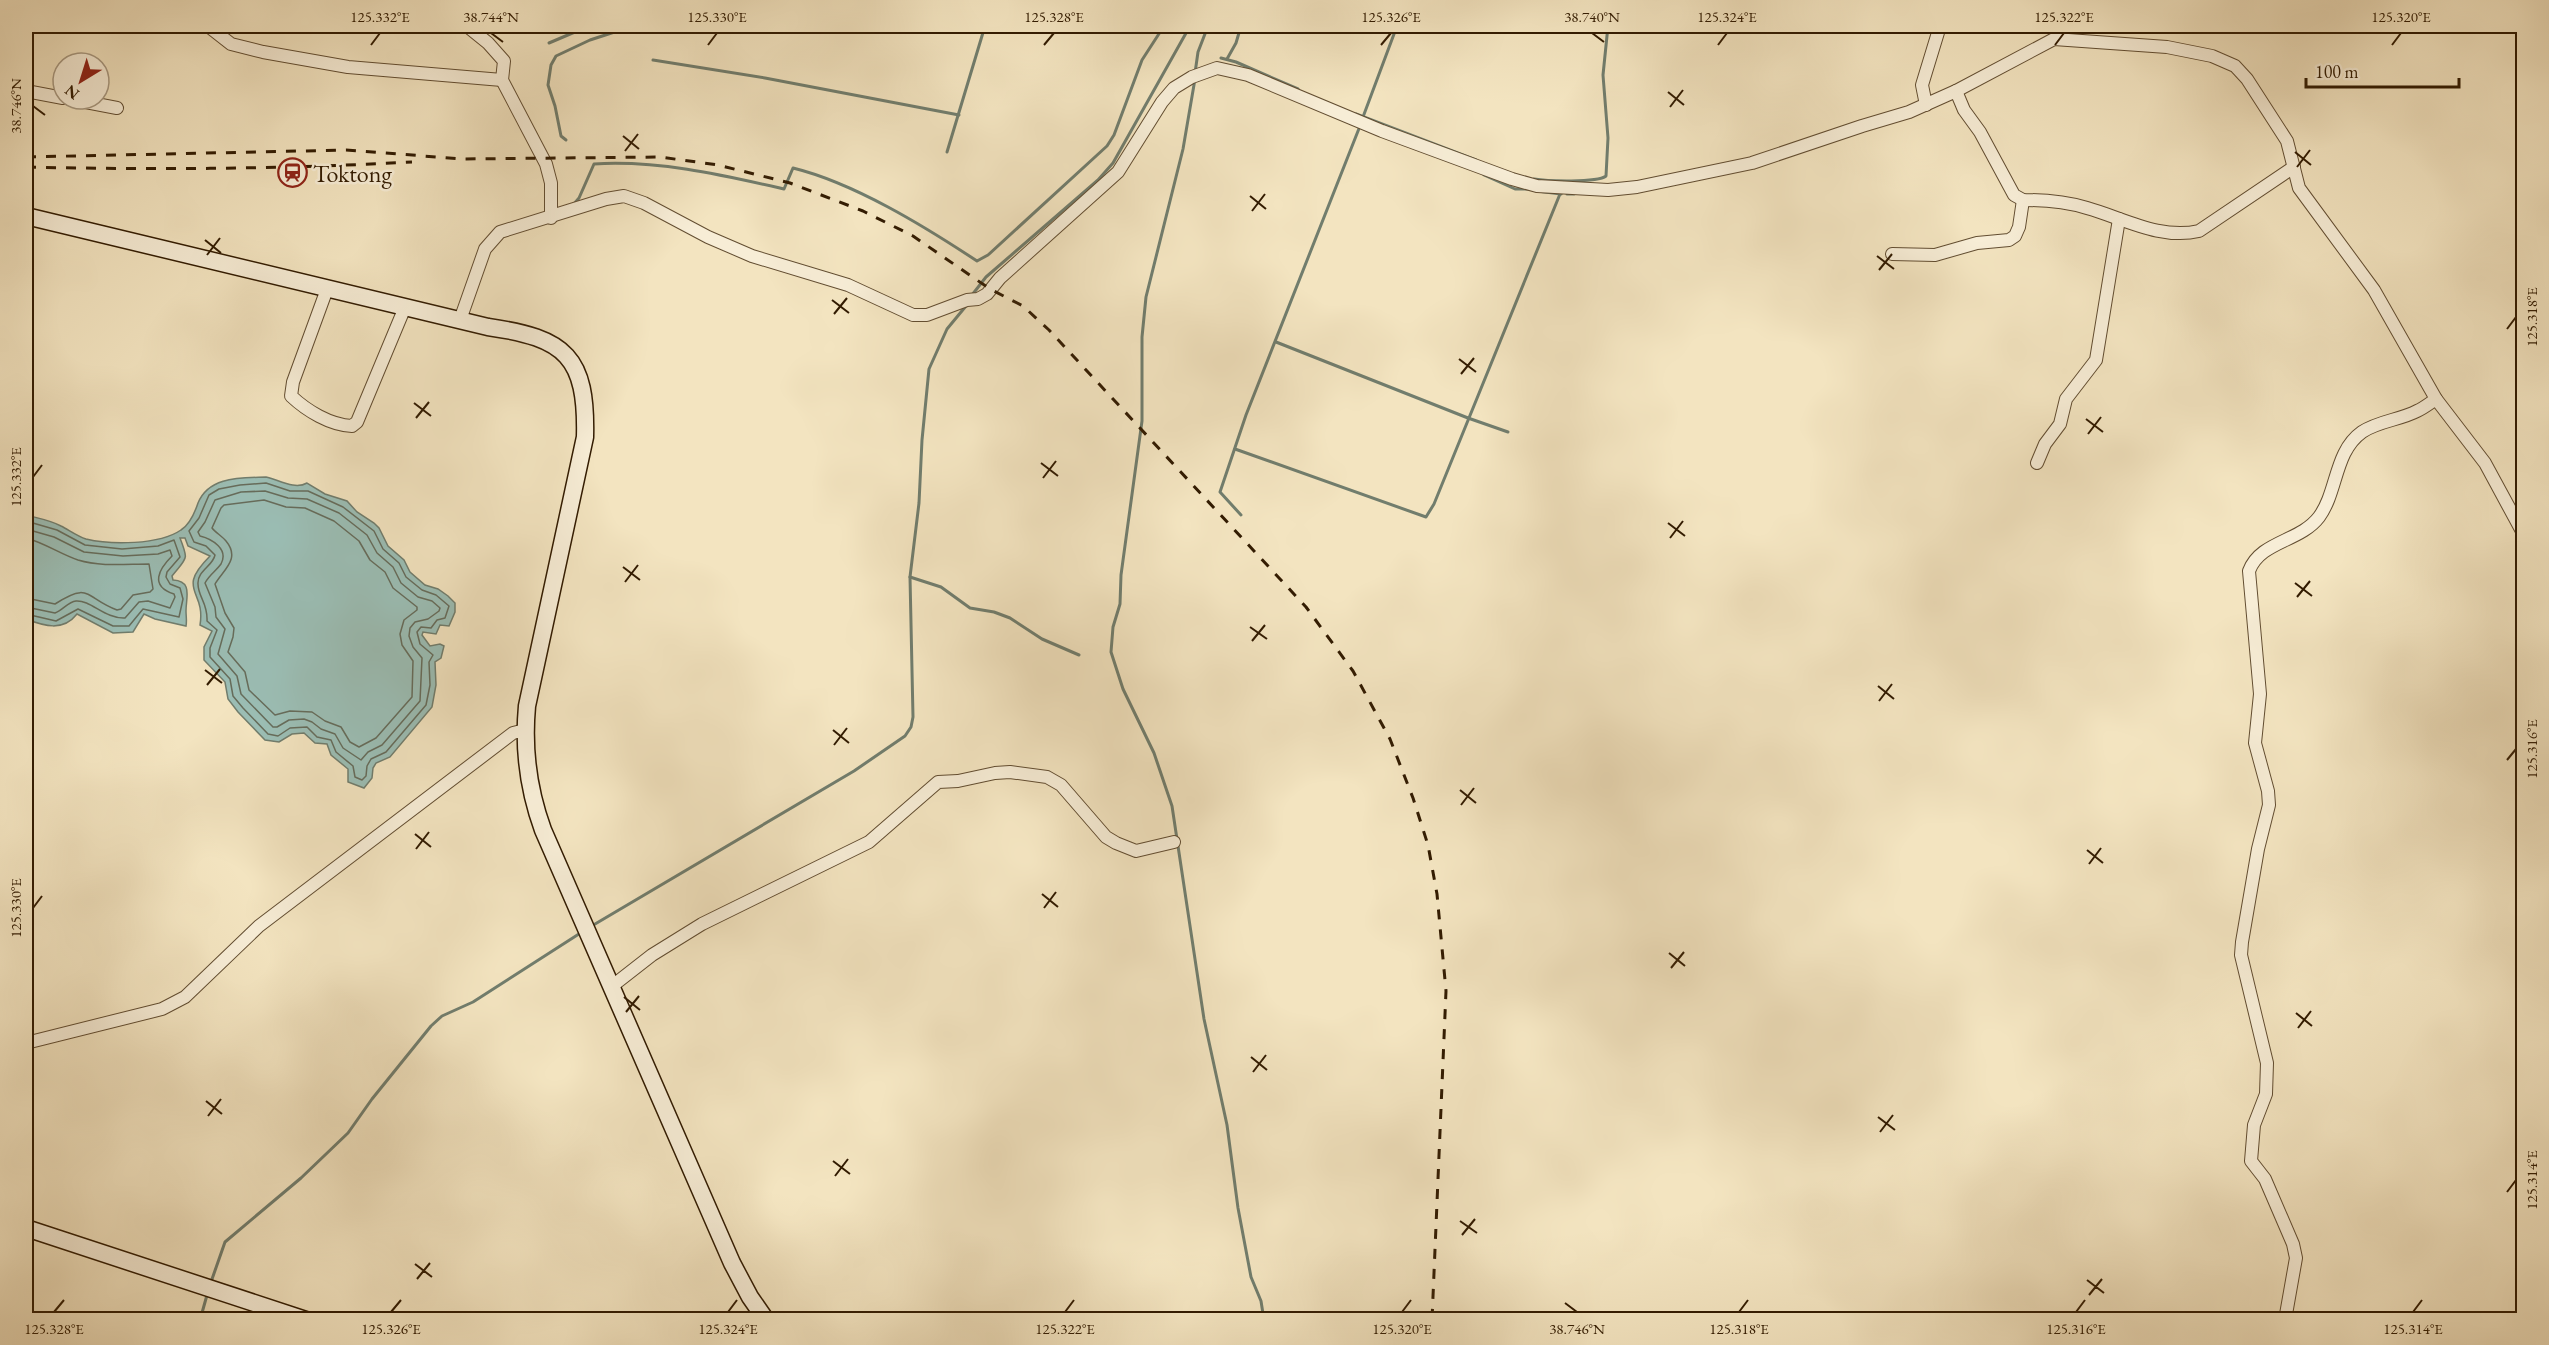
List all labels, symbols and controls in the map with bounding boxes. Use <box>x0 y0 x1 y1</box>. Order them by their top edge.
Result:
text: 125.332°E <box>350 7 410 26</box>
text: 38.744°N <box>463 7 519 26</box>
text: 125.330°E <box>687 7 747 26</box>
text: 125.328°E <box>1024 7 1084 26</box>
text: 125.326°E <box>1361 7 1421 26</box>
text: 38.740°N <box>1564 7 1620 26</box>
text: 125.324°E <box>1697 7 1757 26</box>
text: 125.322°E <box>2034 7 2094 26</box>
text: 125.320°E <box>2371 7 2431 26</box>
north arrow <box>51 51 111 111</box>
scale bar <box>2306 51 2459 89</box>
text: 100 m <box>2315 60 2359 83</box>
text: 38.746°N <box>6 78 25 134</box>
text: N <box>60 80 84 105</box>
station icon: Toktong <box>276 157 308 189</box>
place label: Toktong <box>313 158 392 189</box>
text: 125.318°E <box>2522 287 2541 347</box>
text: 125.332°E <box>6 447 25 507</box>
text: 125.316°E <box>2522 719 2541 779</box>
text: 125.330°E <box>6 878 25 938</box>
text: 125.314°E <box>2522 1150 2541 1210</box>
text: 125.328°E <box>24 1319 84 1338</box>
text: 125.326°E <box>361 1319 421 1338</box>
text: 125.324°E <box>698 1319 758 1338</box>
text: 125.322°E <box>1035 1319 1095 1338</box>
text: 125.320°E <box>1372 1319 1432 1338</box>
text: 38.746°N <box>1549 1319 1605 1338</box>
text: 125.318°E <box>1709 1319 1769 1338</box>
text: 125.316°E <box>2046 1319 2106 1338</box>
text: 125.314°E <box>2383 1319 2443 1338</box>

